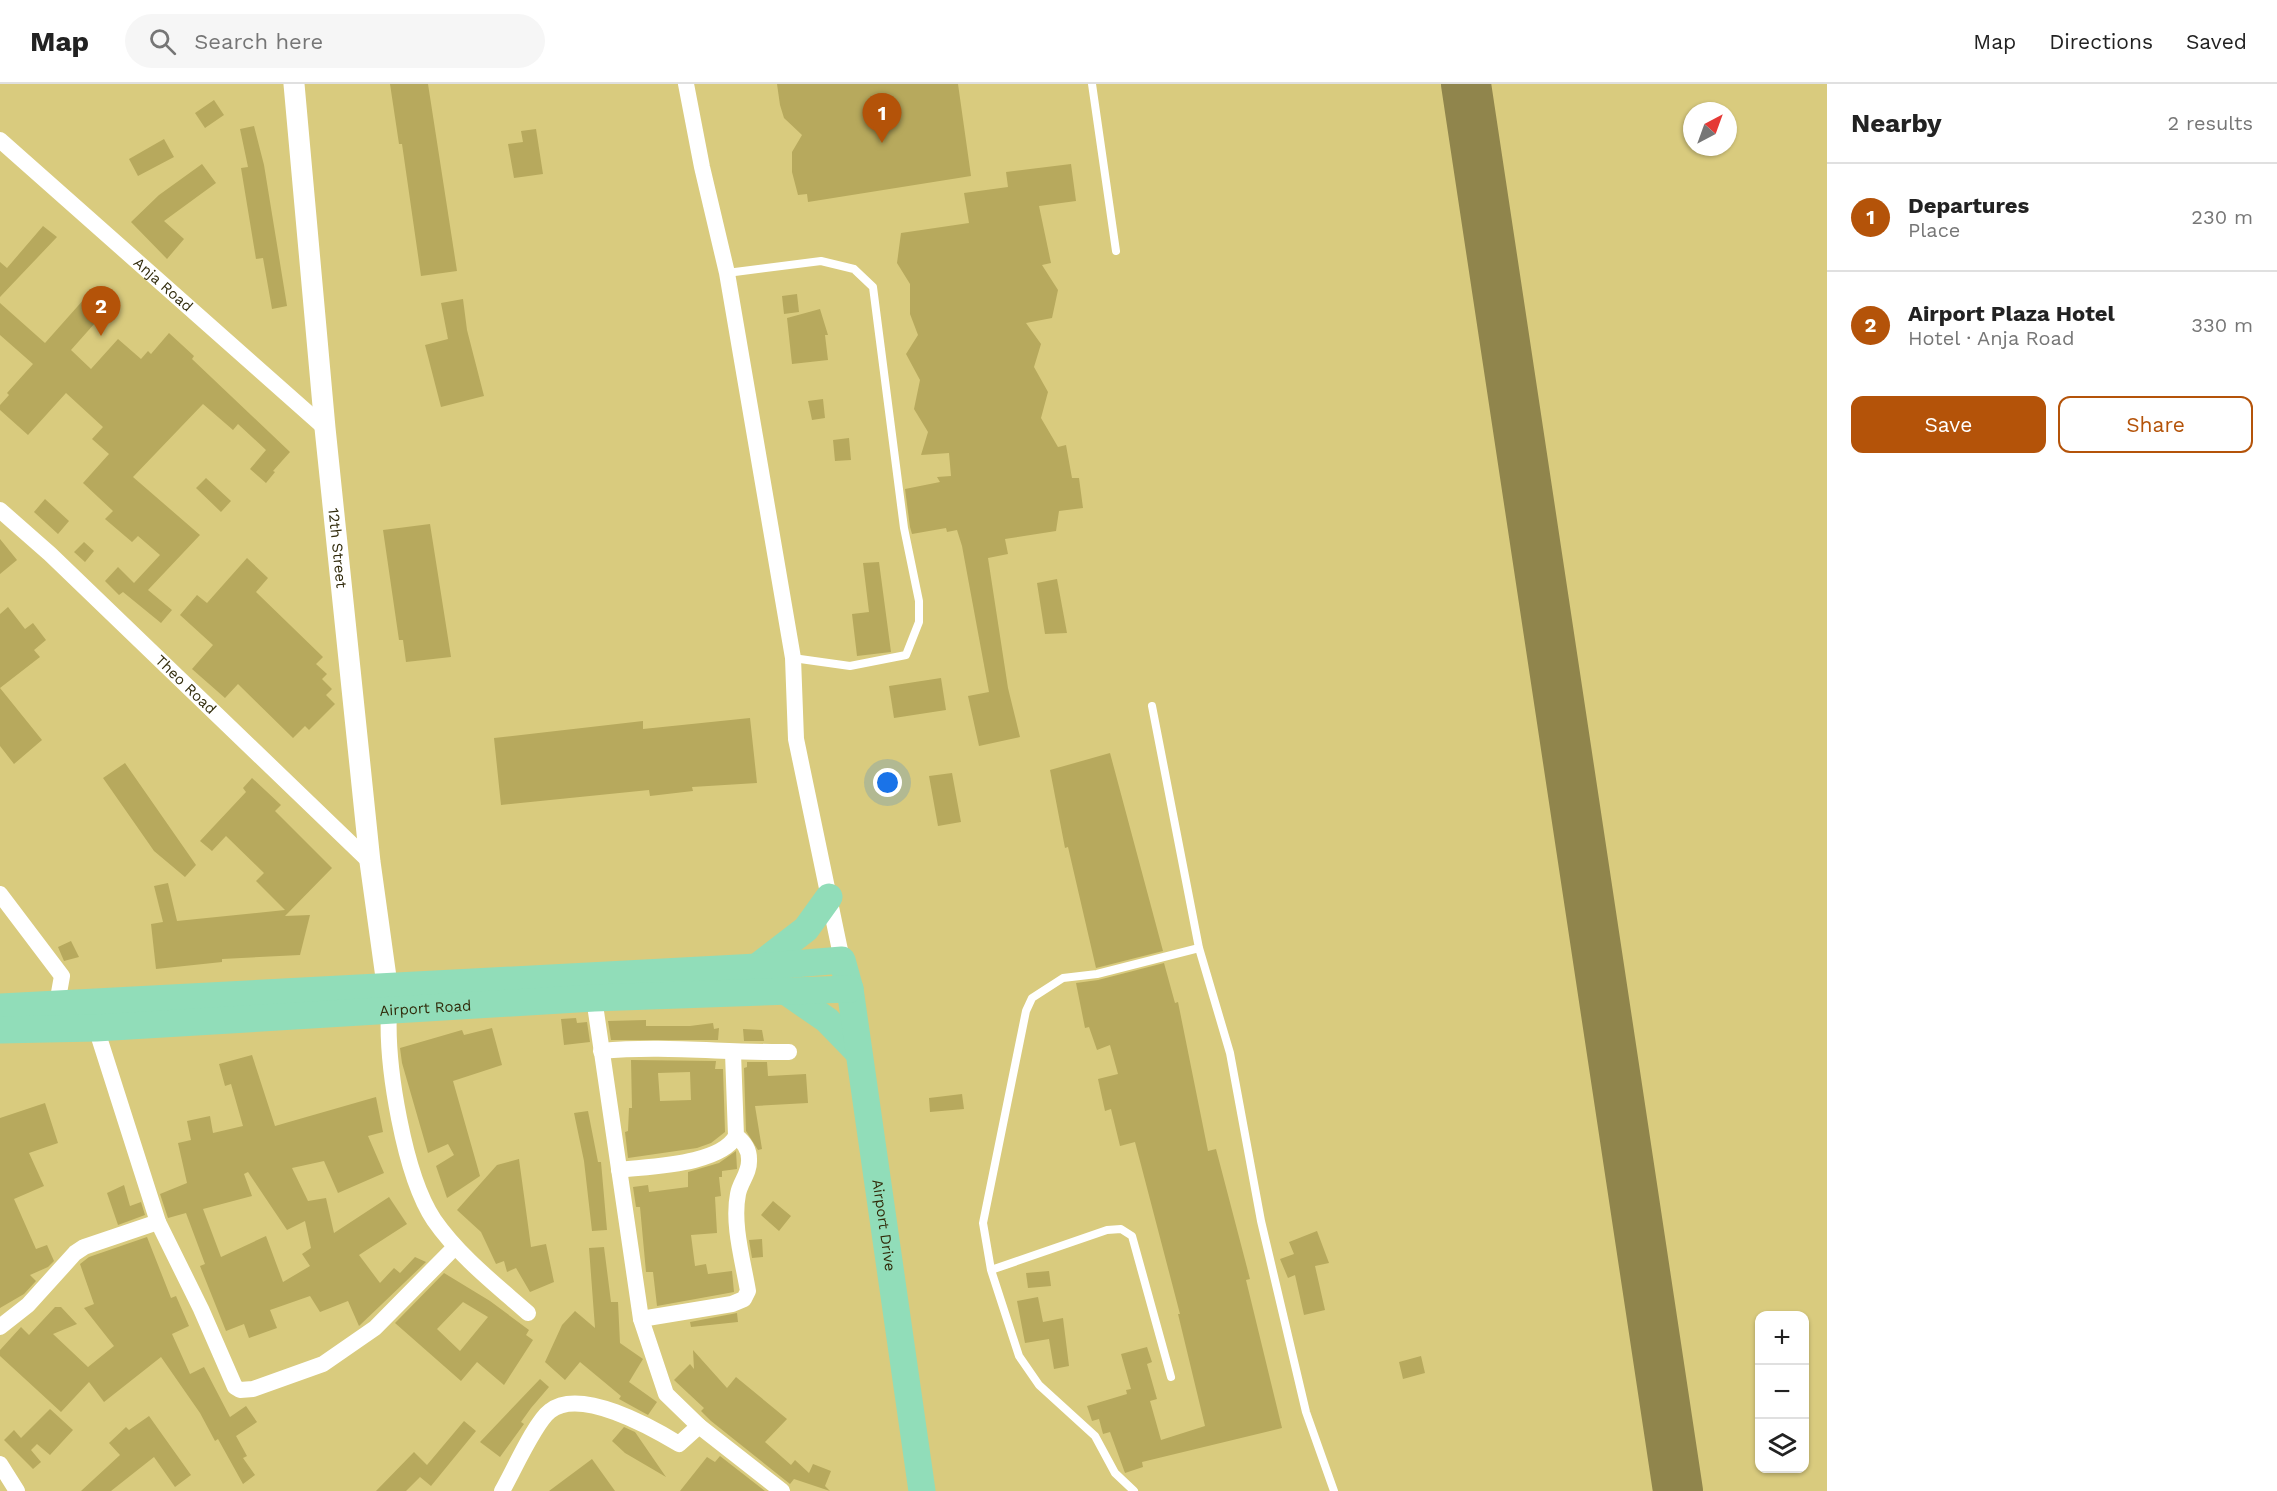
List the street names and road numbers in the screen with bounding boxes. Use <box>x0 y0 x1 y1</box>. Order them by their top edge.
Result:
street label: Anja Road <box>130 254 196 316</box>
street label: 12th Street <box>324 507 351 590</box>
street label: Theo Road <box>152 651 220 718</box>
street label: Airport Road <box>379 996 472 1020</box>
street label: Airport Drive <box>868 1178 899 1272</box>

